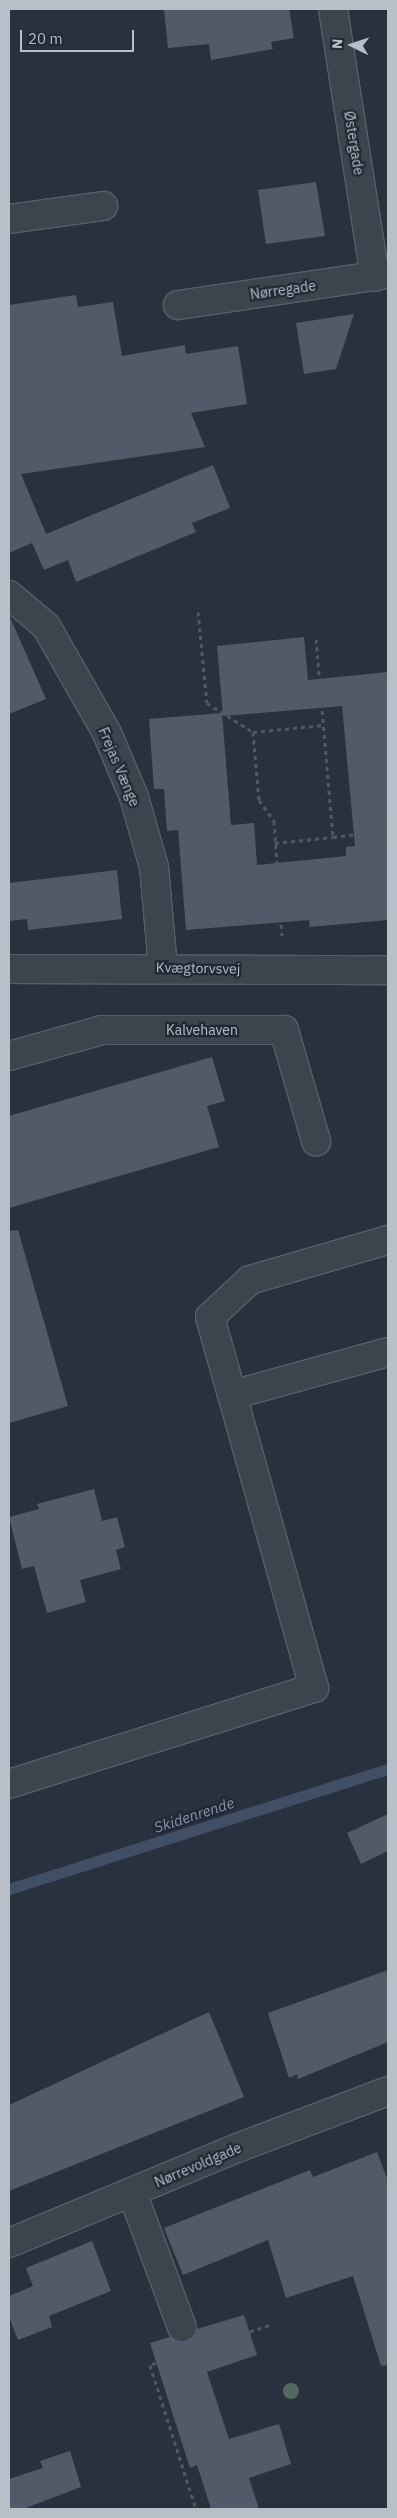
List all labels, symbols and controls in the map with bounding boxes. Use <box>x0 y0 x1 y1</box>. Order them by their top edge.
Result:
scale bar <box>22 20 136 52</box>
north arrow <box>327 20 377 70</box>
text: 20 m <box>28 29 63 48</box>
text: N <box>328 38 346 50</box>
street label: Østergade <box>341 110 367 176</box>
street label: Nørregade <box>249 277 317 303</box>
street label: Frejas Vænge <box>95 725 143 809</box>
street label: Kvægtorvsvej <box>156 959 240 977</box>
street label: Kalvehaven <box>166 1022 238 1038</box>
water label: Skidenrende <box>152 1794 236 1836</box>
street label: Nørrevoldgade <box>152 2139 244 2191</box>

